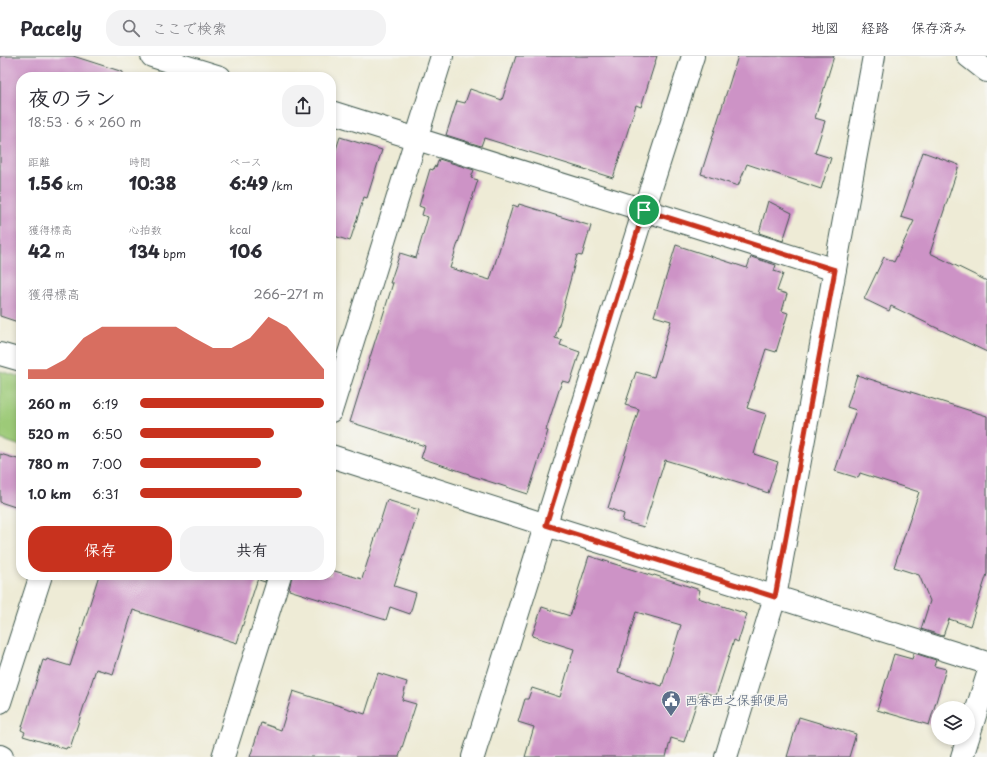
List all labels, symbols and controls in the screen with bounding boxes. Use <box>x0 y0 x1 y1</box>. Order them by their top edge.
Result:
search box <box>106 10 386 46</box>
text: Pacely <box>20 14 82 42</box>
text: ここで検索 <box>152 16 227 39</box>
icon: search <box>120 17 142 39</box>
text: 地図 <box>811 17 839 38</box>
text: 経路 <box>861 17 889 38</box>
text: 保存済み <box>911 17 967 38</box>
text: 夜のラン <box>28 80 116 113</box>
button: share <box>282 85 324 127</box>
text: 18:53 · 6 × 260 m <box>28 112 141 131</box>
text: 距離 <box>28 153 50 170</box>
text: 時間 <box>129 153 151 170</box>
text: ペース <box>229 153 262 170</box>
text: 1.56 <box>28 170 63 196</box>
text: 10:38 <box>129 170 176 196</box>
text: 6:49 <box>229 170 268 196</box>
text: km <box>63 177 83 194</box>
text: /km <box>268 177 293 194</box>
pin <box>627 193 661 227</box>
icon: arrive <box>633 199 655 221</box>
text: 獲得標高 <box>28 221 72 238</box>
text: 心拍数 <box>129 221 162 238</box>
text: kcal <box>229 221 251 238</box>
text: 42 <box>28 238 51 264</box>
text: 134 <box>129 238 160 264</box>
text: 106 <box>229 238 262 264</box>
text: m <box>51 245 65 262</box>
text: bpm <box>160 245 186 262</box>
text: 獲得標高 <box>28 284 80 303</box>
text: 266–271 m <box>253 284 324 303</box>
text: 260 m <box>28 394 71 413</box>
text: 6:19 <box>92 394 118 413</box>
text: 520 m <box>28 424 69 443</box>
text: 6:50 <box>92 424 123 443</box>
text: 780 m <box>28 454 69 473</box>
text: 7:00 <box>92 454 122 473</box>
text: 1.0 km <box>28 484 71 503</box>
text: 6:31 <box>92 484 118 503</box>
button: 保存 <box>28 526 172 572</box>
button: 共有 <box>180 526 324 572</box>
public building icon: 西春西之保郵便局 <box>660 689 682 717</box>
place label: 西春西之保郵便局 <box>685 690 789 709</box>
map controls <box>931 701 975 745</box>
button: layers <box>931 701 975 745</box>

